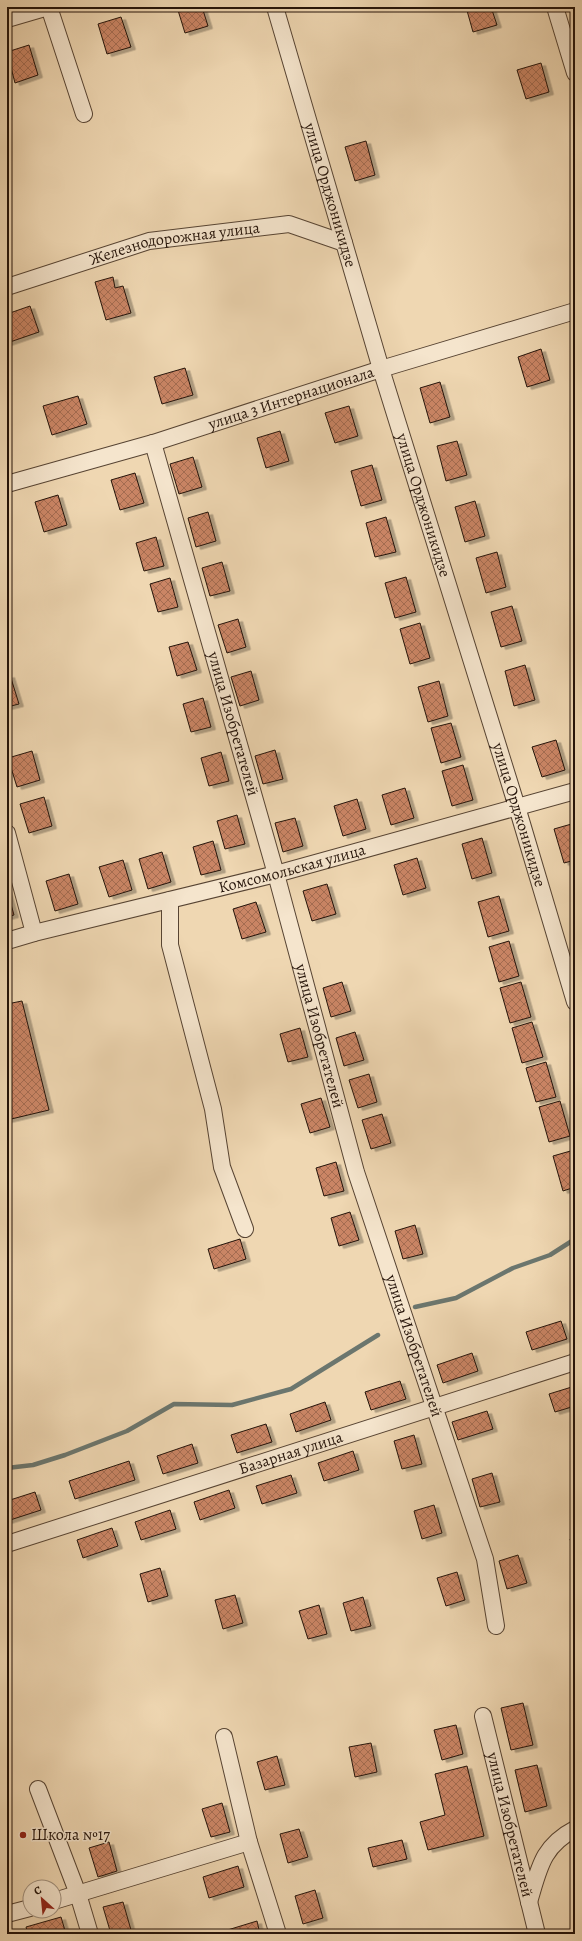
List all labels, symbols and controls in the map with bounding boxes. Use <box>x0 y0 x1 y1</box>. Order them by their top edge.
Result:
street label: улица Орджоникидзе <box>298 119 362 270</box>
street label: Железнодорожная улица <box>87 217 262 271</box>
street label: улица 3 Интернационала <box>205 361 378 436</box>
street label: улица Орджоникидзе <box>390 430 456 580</box>
street label: улица Изобретателей <box>202 648 264 798</box>
street label: улица Орджоникидзе <box>486 739 551 890</box>
street label: Комсомольская улица <box>216 839 369 899</box>
street label: улица Изобретателей <box>289 960 349 1111</box>
street label: улица Изобретателей <box>380 1271 448 1420</box>
street label: Базарная улица <box>236 1426 346 1480</box>
street label: улица Изобретателей <box>481 1749 538 1900</box>
place label: Школа №17 <box>31 1824 110 1846</box>
marker: Школа №17 <box>18 1830 28 1840</box>
north arrow <box>22 1879 62 1919</box>
text: С <box>31 1882 44 1899</box>

